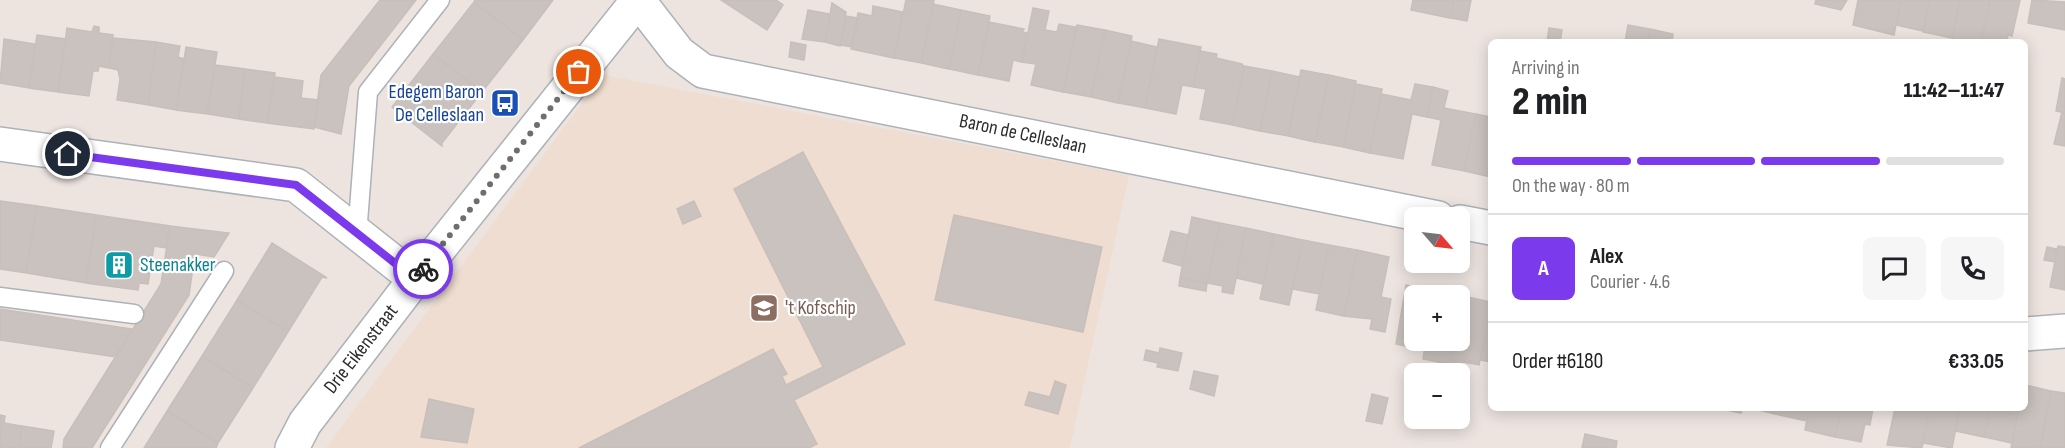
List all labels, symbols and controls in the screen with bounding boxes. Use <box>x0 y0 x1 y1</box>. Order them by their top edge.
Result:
pin <box>553 46 604 97</box>
icon: bag <box>562 55 595 88</box>
text: Arriving in <box>1512 56 1580 80</box>
text: 11:42–11:47 <box>1903 77 2004 104</box>
text: 2 min <box>1512 79 1588 126</box>
place label: Edegem Baron De Celleslaan <box>389 80 484 127</box>
bus stop icon: Edegem Baron De Celleslaan <box>489 87 521 119</box>
street label: Baron de Celleslaan <box>957 109 1089 159</box>
pin <box>42 128 93 179</box>
icon: home <box>51 137 84 170</box>
text: On the way · 80 m <box>1512 174 1630 198</box>
north arrow <box>1404 207 1470 273</box>
map controls <box>1404 207 1470 429</box>
button: chat <box>1863 237 1926 300</box>
button: phone <box>1941 237 2004 300</box>
courier <box>393 239 453 299</box>
text: Alex <box>1590 243 1623 270</box>
building icon: Steenakker <box>103 249 135 281</box>
place label: Steenakker <box>140 253 216 277</box>
icon: bike <box>407 253 440 286</box>
text: A <box>1538 255 1549 282</box>
text: Courier · 4.6 <box>1590 270 1670 294</box>
button: + <box>1404 285 1470 351</box>
school or university icon: 't Kofschip <box>748 292 780 324</box>
place label: 't Kofschip <box>785 296 856 320</box>
street label: Drie Eikenstraat <box>319 300 403 398</box>
text: Order #6180 <box>1512 348 1603 375</box>
text: €33.05 <box>1948 348 2004 375</box>
button: − <box>1404 363 1470 429</box>

